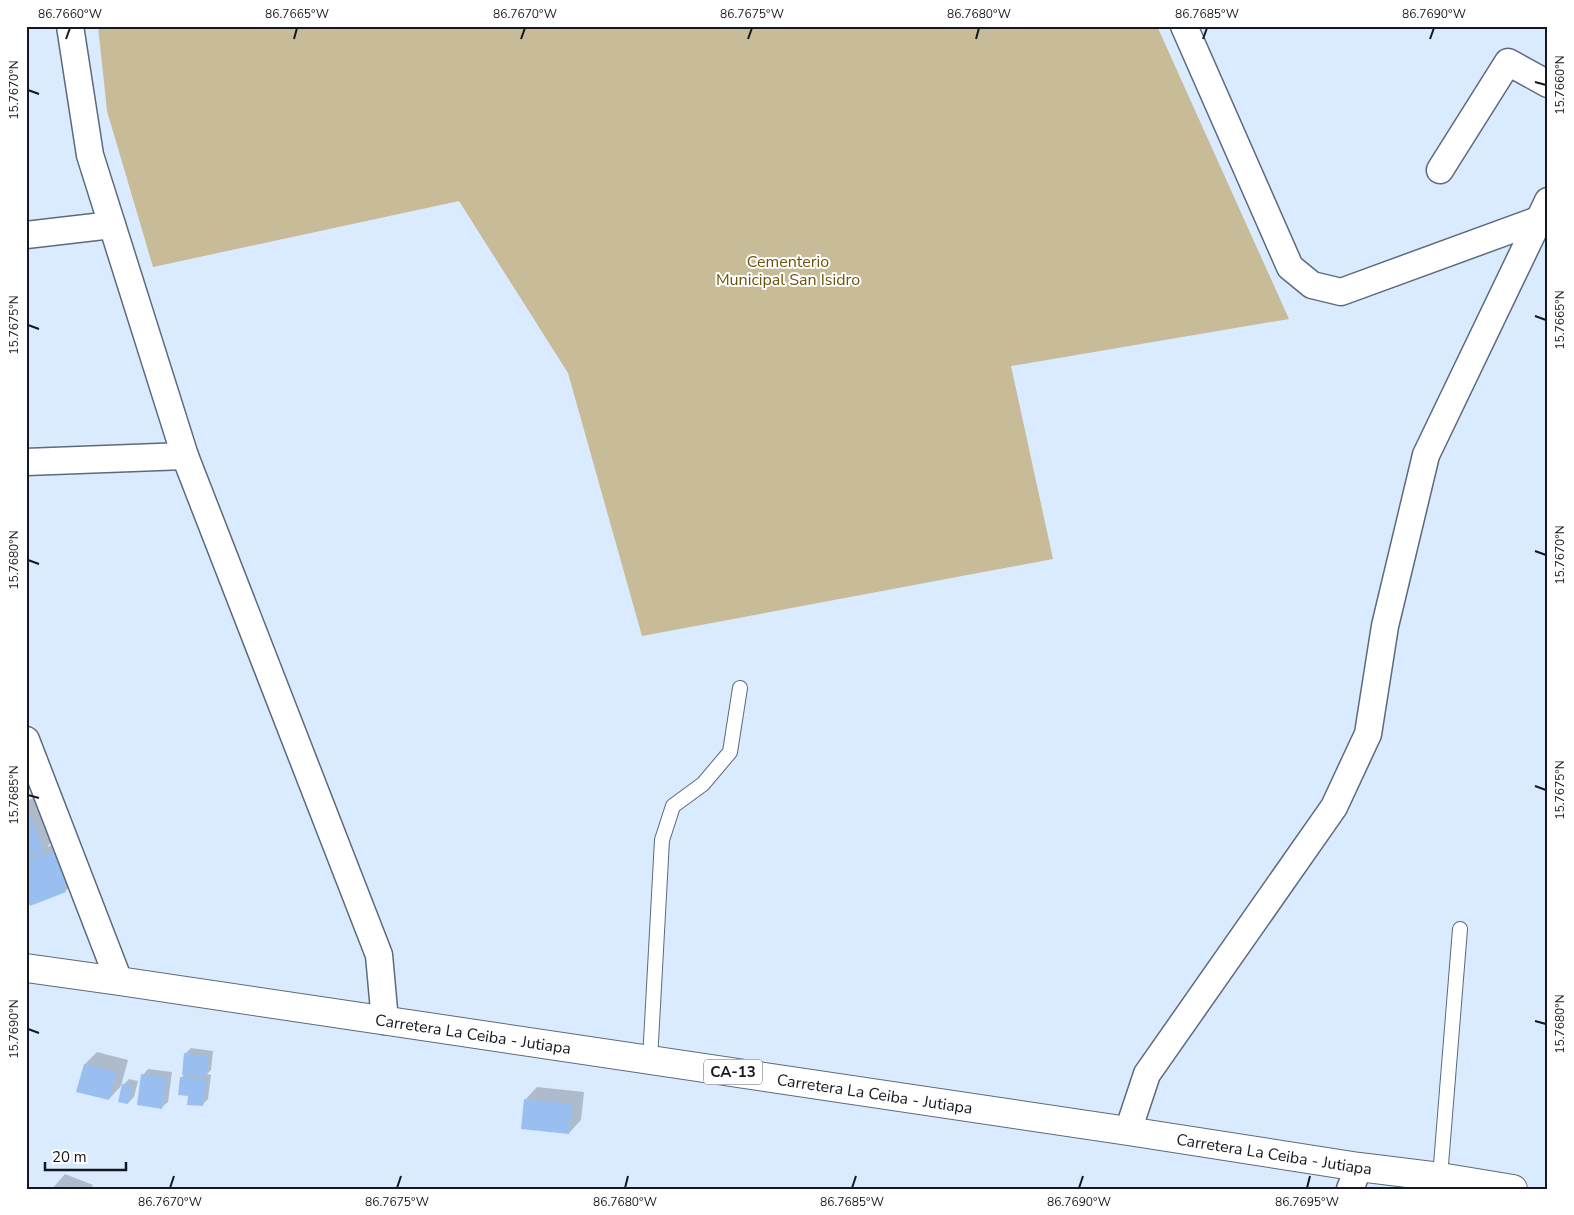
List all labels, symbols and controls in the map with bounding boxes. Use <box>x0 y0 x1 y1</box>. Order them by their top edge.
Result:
text: 86.7660°W <box>38 6 102 22</box>
text: 86.7665°W <box>265 6 329 22</box>
text: 86.7670°W <box>493 6 557 22</box>
text: 86.7675°W <box>720 6 784 22</box>
text: 86.7680°W <box>947 6 1011 22</box>
text: 86.7685°W <box>1175 6 1239 22</box>
text: 86.7690°W <box>1402 6 1466 22</box>
text: 15.7660°N <box>1552 55 1568 115</box>
text: 15.7670°N <box>6 60 22 120</box>
park label: Cementerio Municipal San Isidro <box>716 251 860 291</box>
text: 15.7665°N <box>1552 290 1568 350</box>
text: 15.7675°N <box>6 295 22 355</box>
text: 15.7670°N <box>1552 525 1568 585</box>
text: 15.7680°N <box>6 530 22 590</box>
text: 15.7675°N <box>1552 760 1568 820</box>
text: 15.7685°N <box>6 765 22 825</box>
text: 15.7680°N <box>1552 994 1568 1054</box>
text: 15.7690°N <box>6 999 22 1059</box>
street label: Carretera La Ceiba - Jutiapa <box>374 1009 572 1060</box>
road number: CA-13 <box>704 1060 762 1084</box>
street label: Carretera La Ceiba - Jutiapa <box>775 1069 974 1120</box>
street label: Carretera La Ceiba - Jutiapa <box>1175 1129 1373 1181</box>
scale bar <box>45 1140 126 1172</box>
text: 20 m <box>52 1147 87 1167</box>
text: 86.7670°W <box>138 1194 202 1210</box>
text: 86.7675°W <box>365 1194 429 1210</box>
text: 86.7680°W <box>593 1194 657 1210</box>
text: 86.7685°W <box>820 1194 884 1210</box>
text: 86.7690°W <box>1047 1194 1111 1210</box>
text: 86.7695°W <box>1275 1194 1339 1210</box>

